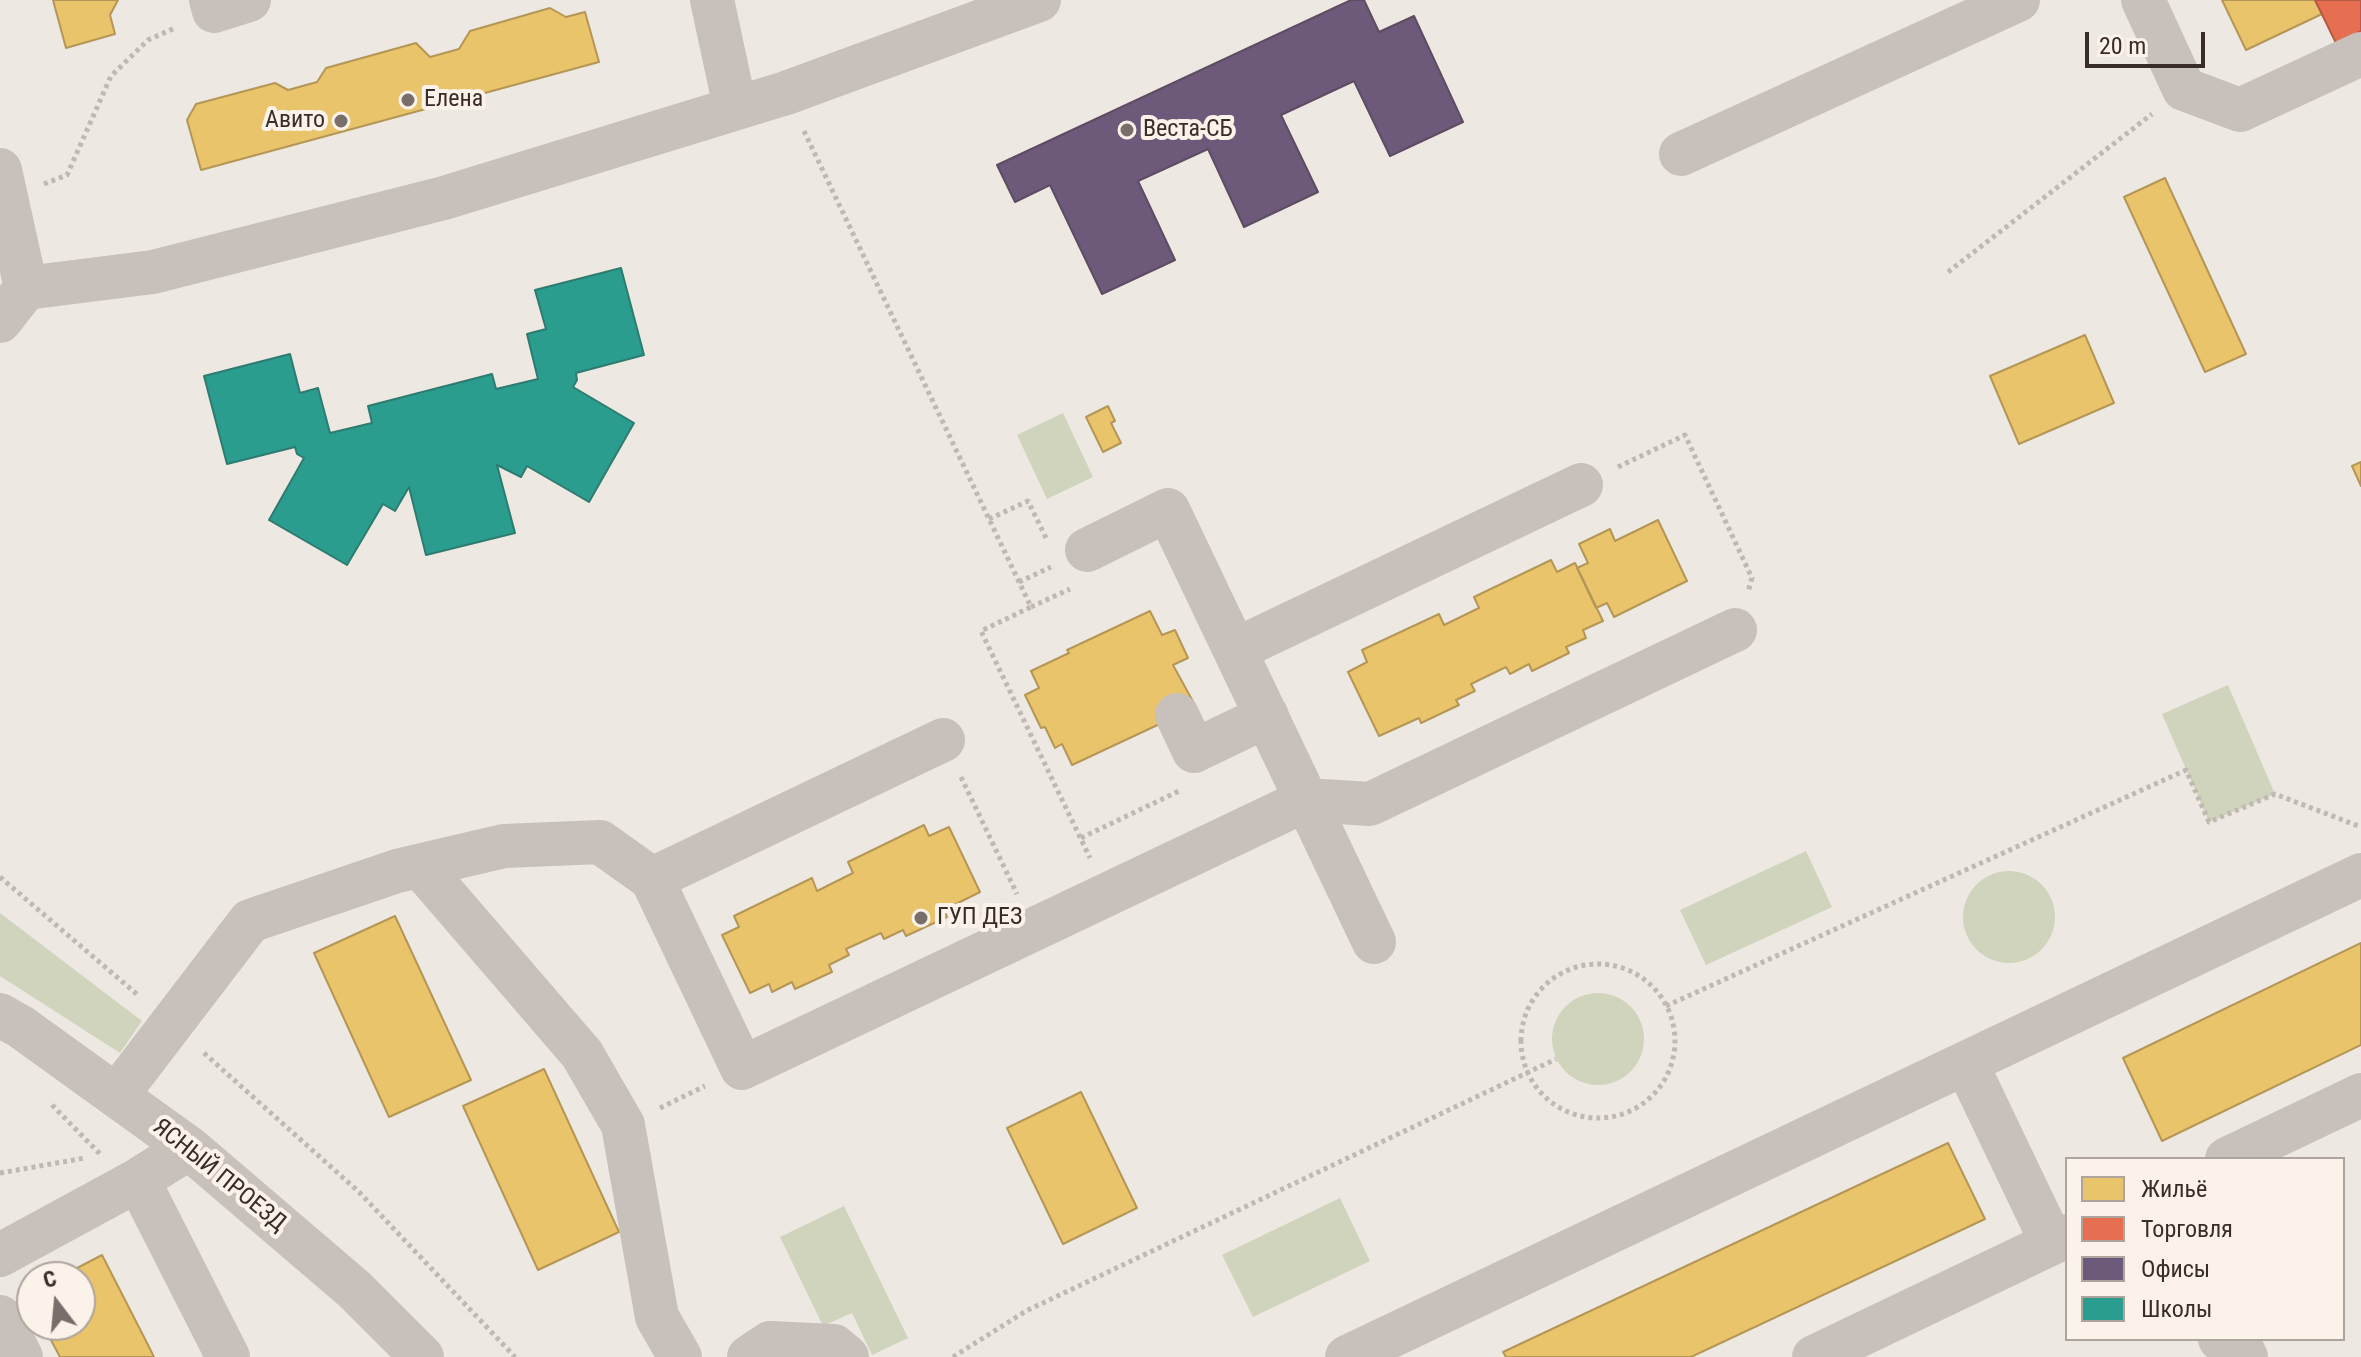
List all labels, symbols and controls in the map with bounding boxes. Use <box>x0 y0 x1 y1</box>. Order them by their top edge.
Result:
scale bar <box>2089 16 2209 66</box>
text: 20 m <box>2099 32 2146 60</box>
place label: Елена <box>424 86 483 114</box>
marker: Елена <box>399 91 417 109</box>
place label: Авито <box>265 107 325 135</box>
marker: Авито <box>332 112 350 130</box>
place label: Веста-СБ <box>1143 116 1233 144</box>
marker: Веста-СБ <box>1118 121 1136 139</box>
place label: ГУП ДЕЗ <box>937 904 1022 932</box>
marker: ГУП ДЕЗ <box>912 909 930 927</box>
street label: ЯСНЫЙ ПРОЕЗД <box>146 1113 292 1239</box>
legend <box>2065 1157 2345 1341</box>
text: Жильё <box>2141 1175 2207 1203</box>
text: Торговля <box>2141 1215 2233 1243</box>
text: Офисы <box>2141 1255 2210 1283</box>
north arrow <box>16 1261 96 1341</box>
text: С <box>40 1266 59 1293</box>
text: Школы <box>2141 1295 2212 1323</box>

